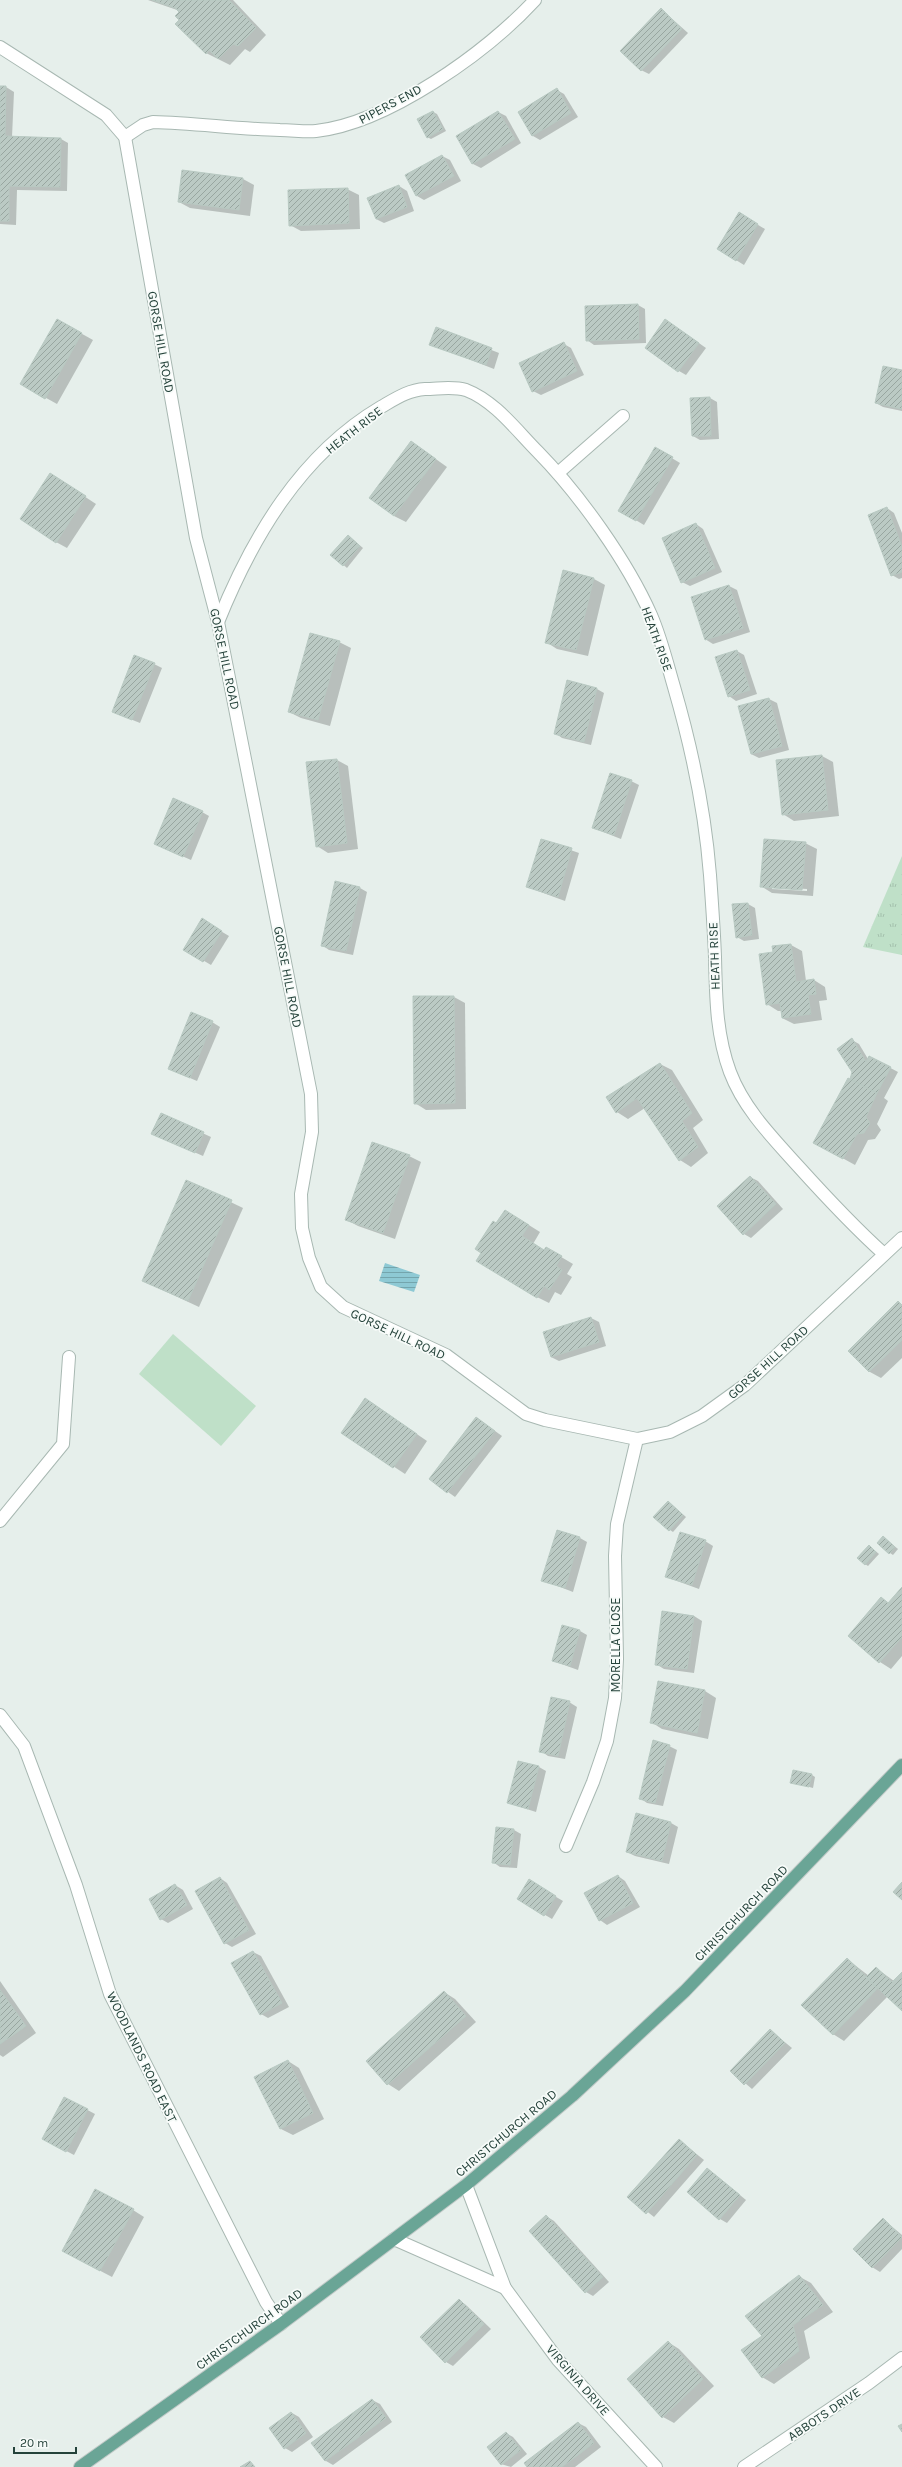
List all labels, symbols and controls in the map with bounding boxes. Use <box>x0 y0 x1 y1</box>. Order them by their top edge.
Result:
street label: PIPERS END <box>356 81 424 127</box>
street label: GORSE HILL ROAD <box>145 290 177 394</box>
street label: HEATH RISE <box>323 403 385 457</box>
street label: HEATH RISE <box>638 604 676 674</box>
street label: GORSE HILL ROAD <box>207 607 243 711</box>
street label: HEATH RISE <box>705 922 723 990</box>
street label: GORSE HILL ROAD <box>271 925 305 1029</box>
street label: GORSE HILL ROAD <box>348 1305 448 1363</box>
street label: GORSE HILL ROAD <box>725 1322 811 1402</box>
street label: MORELLA CLOSE <box>608 1598 623 1693</box>
street label: CHRISTCHURCH ROAD <box>691 1862 791 1964</box>
street label: WOODLANDS ROAD EAST <box>104 1989 180 2125</box>
street label: CHRISTCHURCH ROAD <box>452 2086 560 2180</box>
street label: CHRISTCHURCH ROAD <box>193 2285 305 2373</box>
street label: VIRGINIA DRIVE <box>543 2342 613 2418</box>
street label: ABBOTS DRIVE <box>785 2384 863 2444</box>
scale bar <box>14 2429 76 2455</box>
text: 20 m <box>20 2436 48 2450</box>

